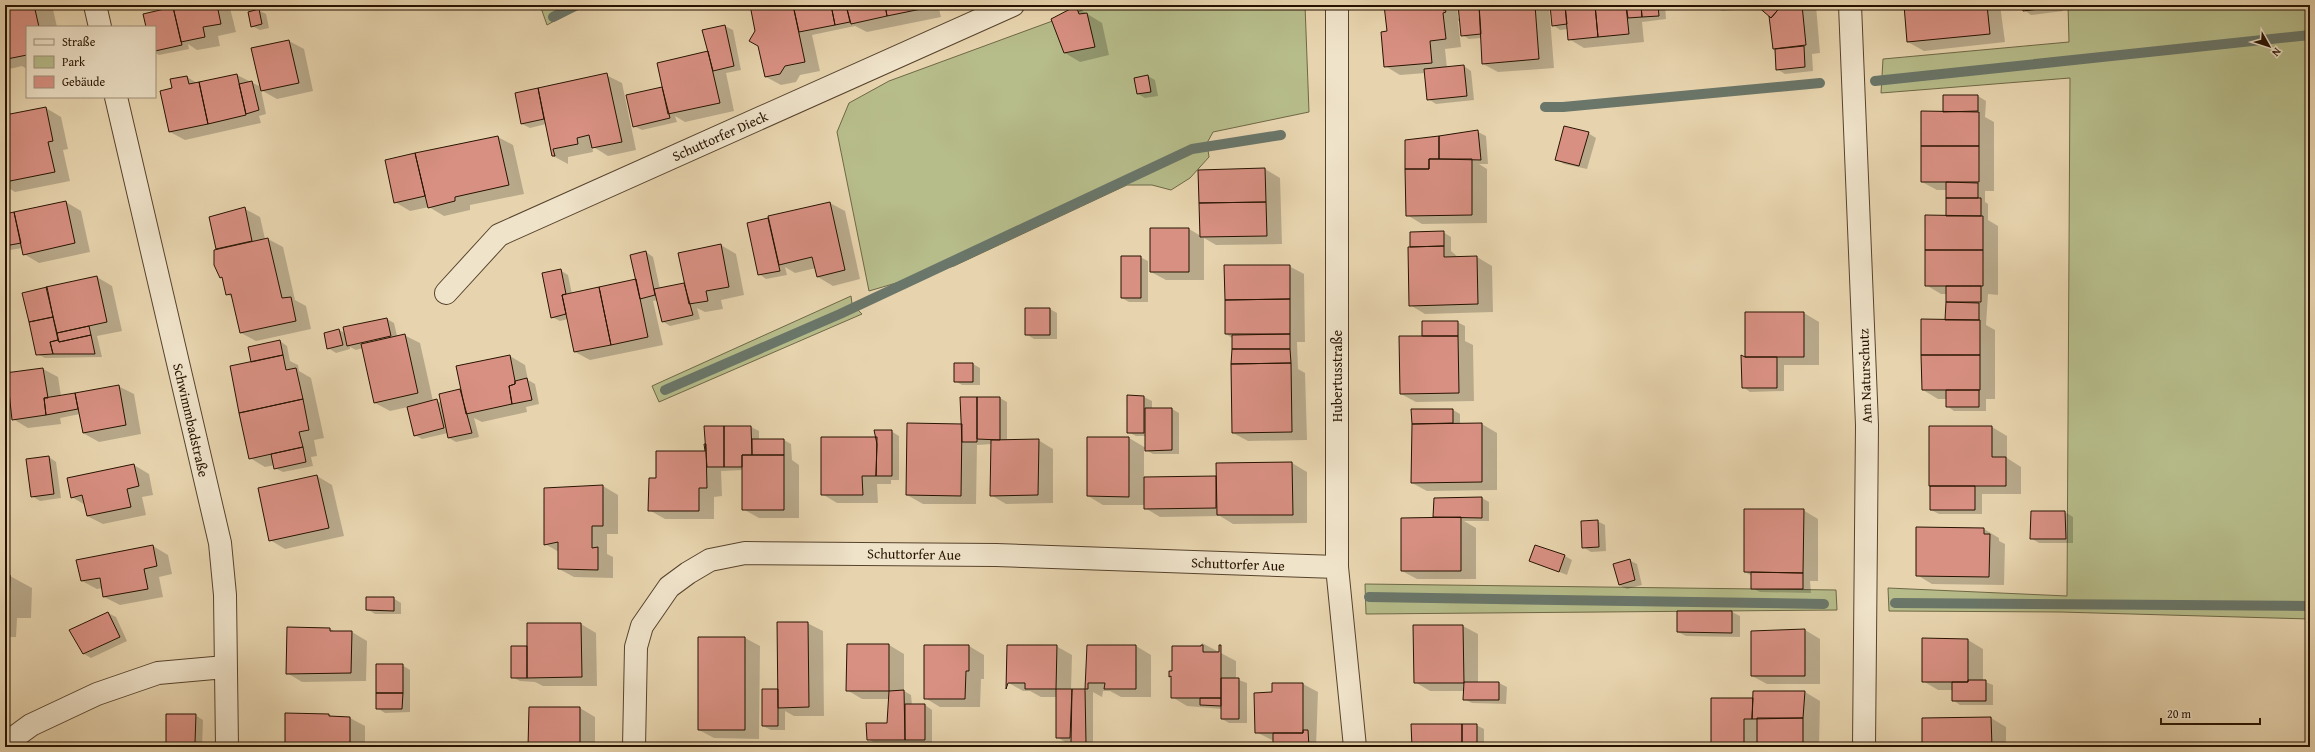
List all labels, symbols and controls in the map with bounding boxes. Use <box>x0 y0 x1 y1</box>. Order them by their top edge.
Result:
legend <box>26 26 156 98</box>
north arrow <box>2249 26 2289 66</box>
text: Straße <box>62 33 96 50</box>
text: N <box>2268 44 2285 61</box>
text: Park <box>62 53 86 70</box>
text: Gebäude <box>62 73 105 90</box>
street label: Schuttorfer Dieck <box>669 106 772 166</box>
street label: Am Naturschutz <box>1853 328 1877 424</box>
street label: Hubertusstraße <box>1327 330 1347 422</box>
street label: Schwimmbadstraße <box>168 361 214 479</box>
street label: Schuttorfer Aue <box>867 543 961 565</box>
street label: Schuttorfer Aue <box>1191 552 1286 576</box>
scale bar <box>2161 700 2260 726</box>
text: 20 m <box>2167 705 2191 722</box>

